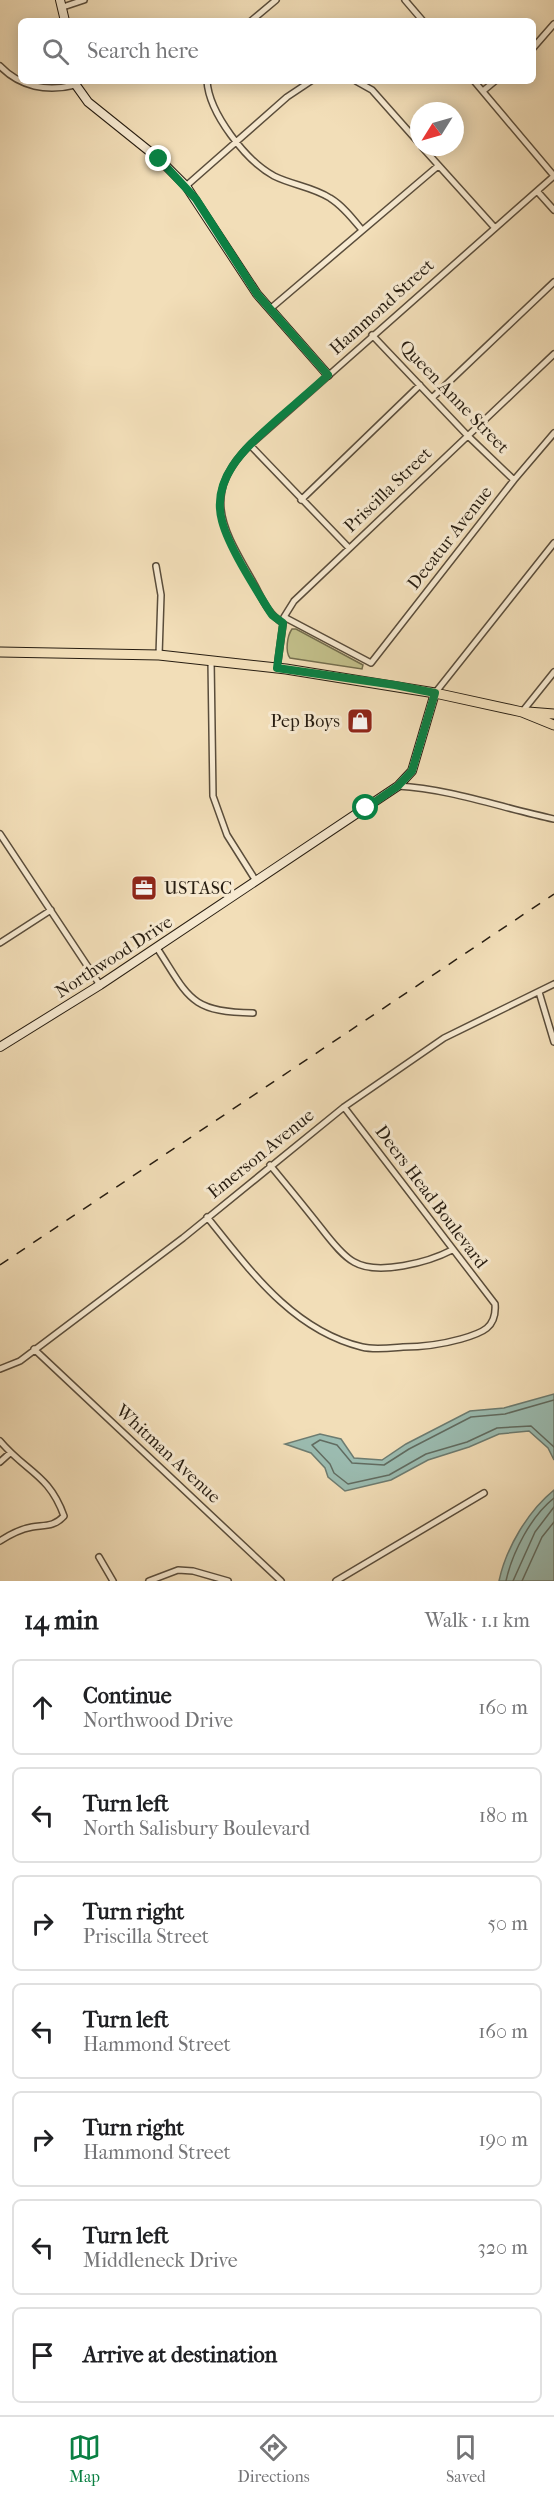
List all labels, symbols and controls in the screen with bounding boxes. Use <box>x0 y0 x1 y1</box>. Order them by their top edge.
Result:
search box <box>18 18 536 84</box>
icon: search <box>39 35 72 68</box>
text: Search here <box>87 38 199 64</box>
north arrow <box>410 102 464 156</box>
route end <box>145 145 171 171</box>
street label: Hammond Street <box>326 254 439 359</box>
street label: Queen Anne Street <box>395 336 514 458</box>
street label: Priscilla Street <box>340 443 436 537</box>
street label: Decatur Avenue <box>403 482 497 594</box>
shop icon: Pep Boys <box>345 706 375 736</box>
place label: Pep Boys <box>271 711 340 732</box>
route start <box>352 794 378 820</box>
office icon: USTASC <box>129 873 159 903</box>
place label: USTASC <box>164 878 232 899</box>
street label: Northwood Drive <box>52 911 176 1003</box>
street label: Emerson Avenue <box>204 1105 318 1203</box>
street label: Deers Head Boulevard <box>370 1121 492 1273</box>
street label: Whitman Avenue <box>111 1400 225 1508</box>
text: 14 min <box>24 1605 99 1636</box>
text: Walk · 1.1 km <box>425 1609 530 1632</box>
text: Continue <box>83 1683 172 1709</box>
icon: ahead <box>26 1691 59 1724</box>
text: 160 m <box>478 1696 528 1719</box>
text: Northwood Drive <box>83 1709 233 1732</box>
text: Turn left <box>83 1791 169 1817</box>
icon: left <box>26 1799 59 1832</box>
text: 180 m <box>479 1804 528 1827</box>
text: North Salisbury Boulevard <box>83 1817 310 1840</box>
text: Turn right <box>83 1899 184 1925</box>
icon: right <box>26 1907 59 1940</box>
text: 50 m <box>487 1912 528 1935</box>
text: Priscilla Street <box>83 1925 209 1948</box>
text: Turn left <box>83 2007 169 2033</box>
icon: left <box>26 2015 59 2048</box>
text: 160 m <box>478 2020 528 2043</box>
text: Hammond Street <box>83 2033 231 2056</box>
text: Turn right <box>83 2115 184 2141</box>
icon: right <box>26 2123 59 2156</box>
text: 190 m <box>478 2128 528 2151</box>
text: Hammond Street <box>83 2141 231 2164</box>
text: Turn left <box>83 2223 169 2249</box>
icon: left <box>26 2231 59 2264</box>
text: 320 m <box>478 2236 528 2259</box>
text: Middleneck Drive <box>83 2249 238 2272</box>
icon: arrive <box>26 2339 59 2372</box>
text: Arrive at destination <box>83 2342 277 2368</box>
tab: Map <box>68 2431 101 2486</box>
tab: Directions <box>238 2431 310 2486</box>
tab: Saved <box>446 2431 486 2486</box>

